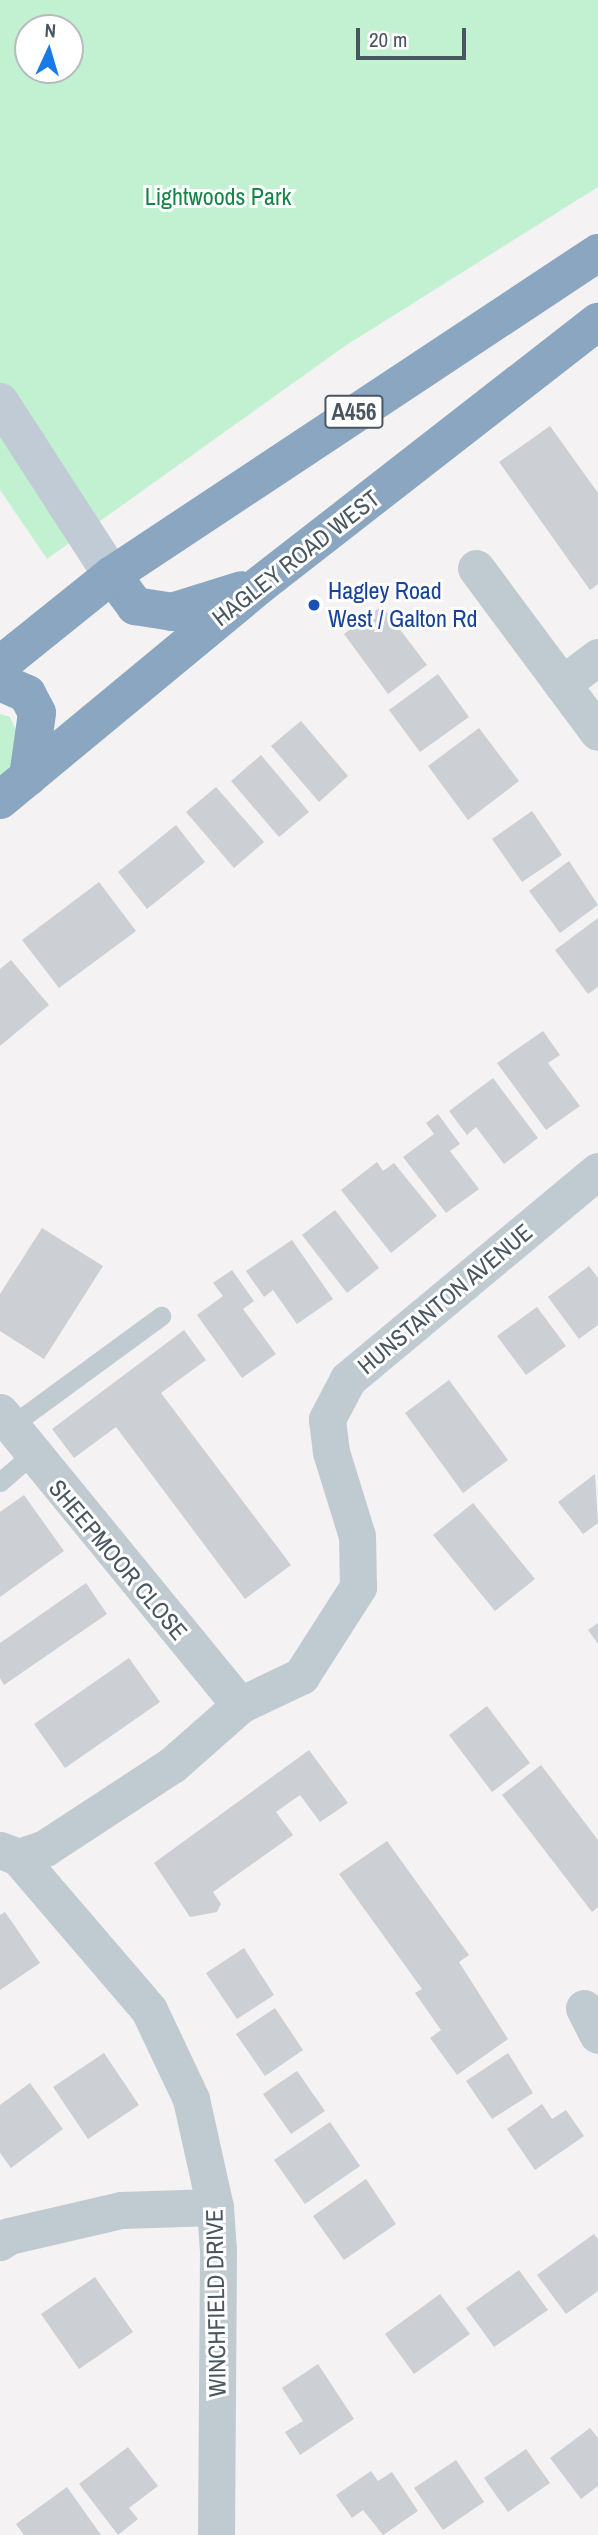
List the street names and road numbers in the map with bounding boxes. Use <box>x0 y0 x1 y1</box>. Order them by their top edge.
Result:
road number: A456 <box>324 392 384 432</box>
street label: HAGLEY ROAD WEST <box>207 484 385 632</box>
street label: HUNSTANTON AVENUE <box>352 1217 538 1381</box>
street label: SHEEPMOOR CLOSE <box>43 1474 193 1646</box>
street label: WINCHFIELD DRIVE <box>200 2209 232 2397</box>

